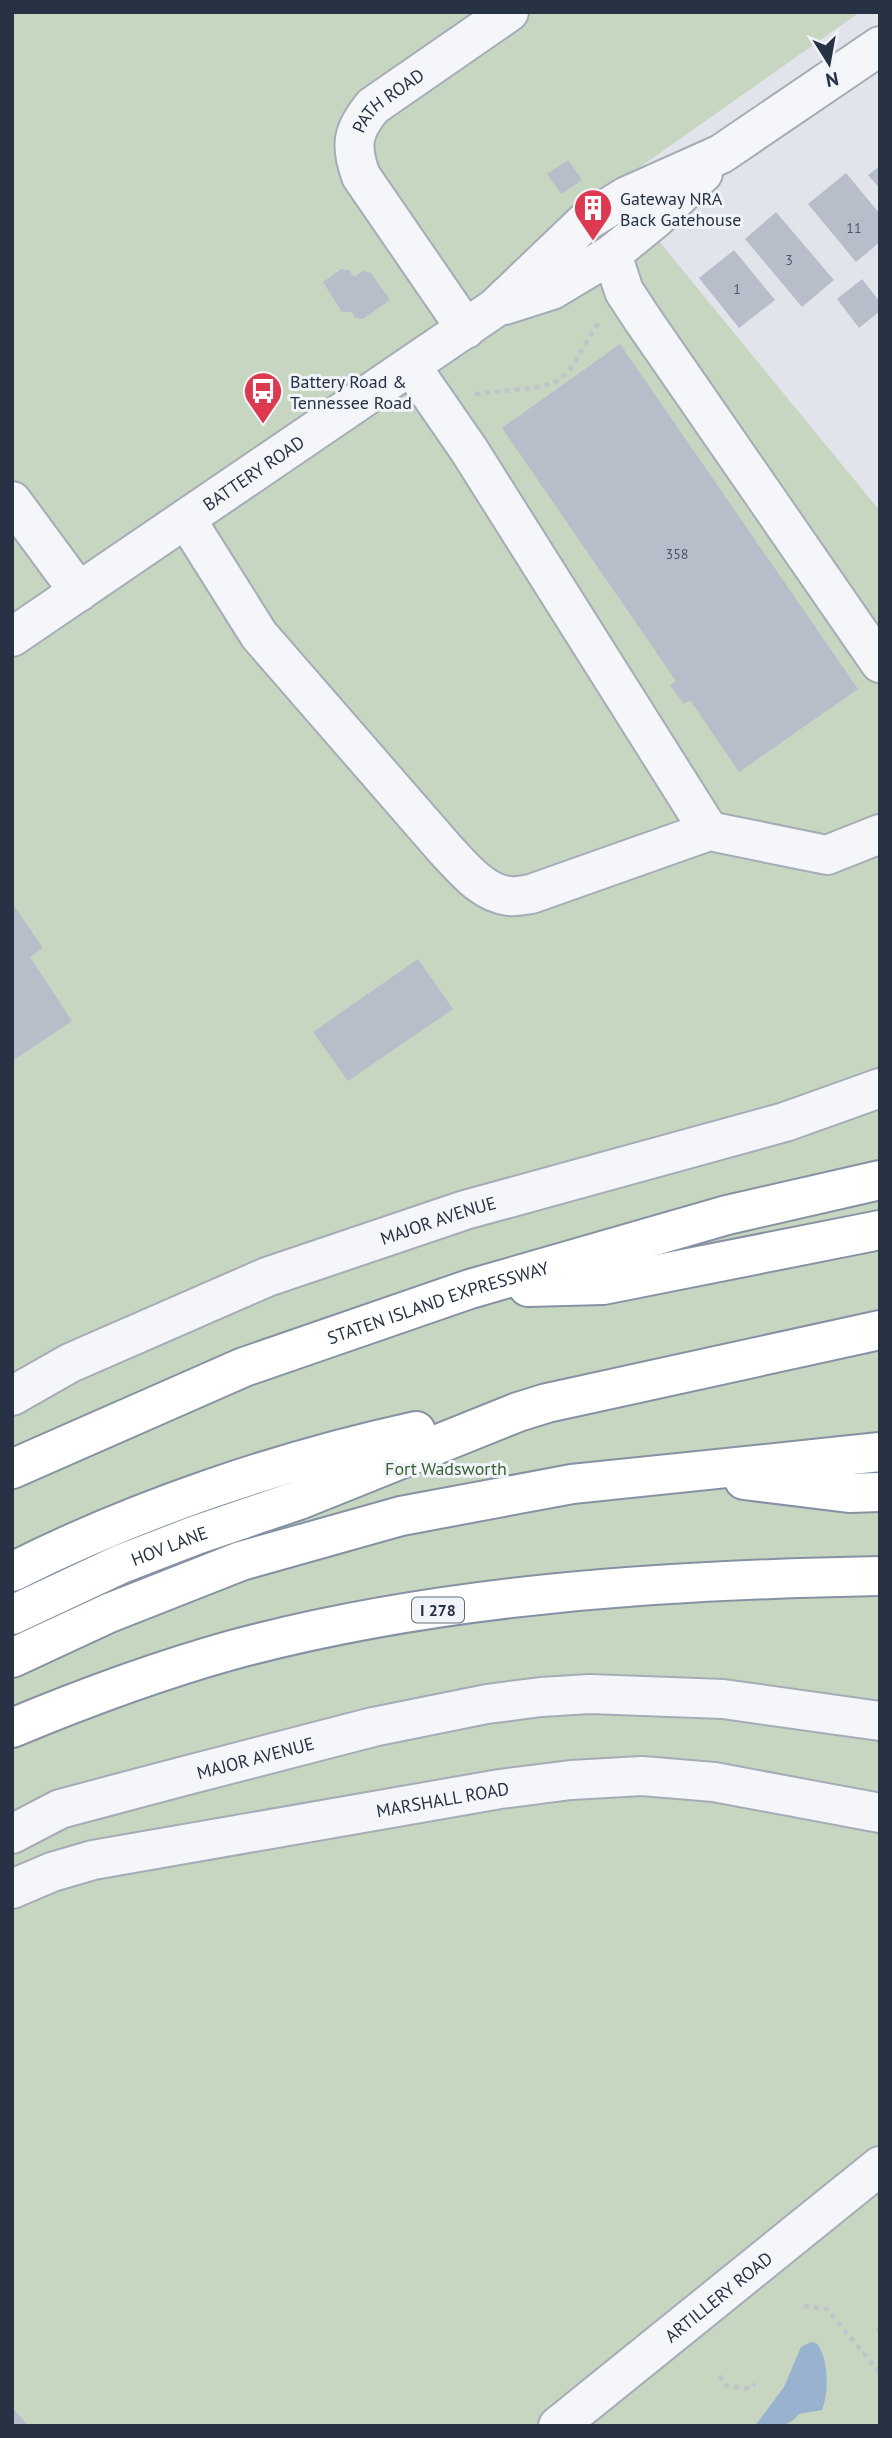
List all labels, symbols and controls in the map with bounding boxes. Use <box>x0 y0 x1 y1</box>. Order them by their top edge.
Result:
north arrow <box>794 28 864 98</box>
street label: PATH ROAD <box>346 63 428 136</box>
text: N <box>824 67 841 93</box>
building icon: Gateway NRA Back Gatehouse <box>572 187 614 242</box>
place label: Gateway NRA Back Gatehouse <box>620 187 741 231</box>
house number: 11 <box>846 219 862 237</box>
house number: 3 <box>785 251 793 269</box>
house number: 1 <box>733 280 741 298</box>
bus stop icon: Battery Road & Tennessee Road <box>242 370 284 425</box>
place label: Battery Road & Tennessee Road <box>290 370 412 414</box>
street label: BATTERY ROAD <box>198 430 309 515</box>
house number: 358 <box>666 545 688 563</box>
street label: MAJOR AVENUE <box>377 1191 498 1249</box>
street label: STATEN ISLAND EXPRESSWAY <box>324 1255 551 1349</box>
park label: Fort Wadsworth <box>385 1457 507 1480</box>
street label: HOV LANE <box>128 1520 210 1571</box>
road number: I 278 <box>412 1598 464 1622</box>
street label: MAJOR AVENUE <box>194 1731 316 1784</box>
street label: MARSHALL ROAD <box>374 1776 510 1822</box>
street label: ARTILLERY ROAD <box>660 2246 777 2347</box>

